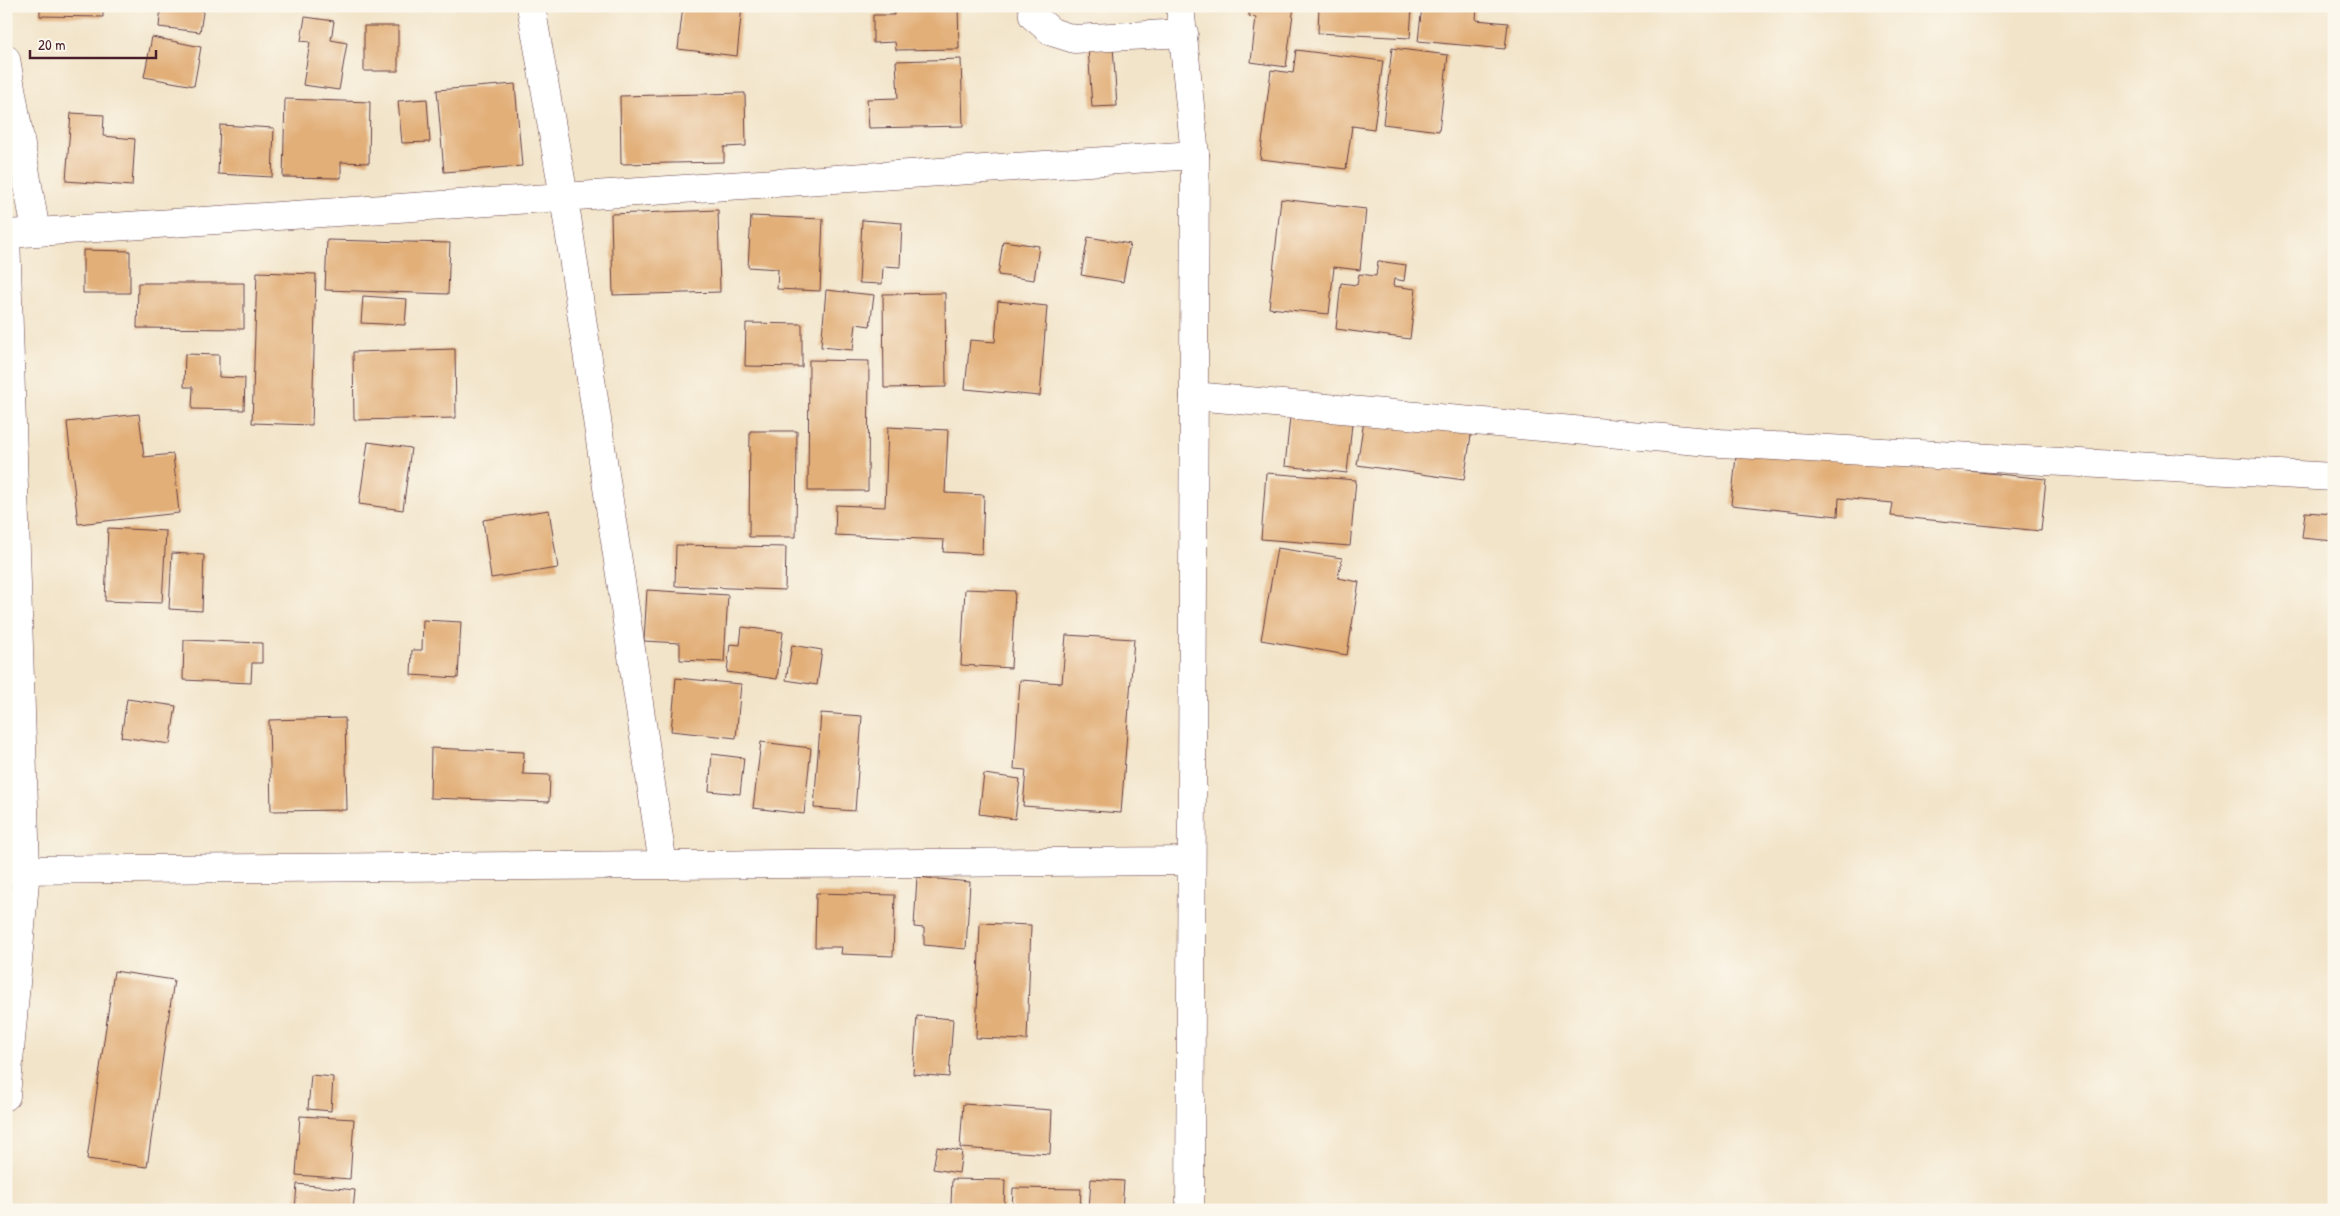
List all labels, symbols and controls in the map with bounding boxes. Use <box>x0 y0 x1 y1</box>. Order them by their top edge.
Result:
scale bar <box>30 28 156 60</box>
text: 20 m <box>38 34 65 55</box>

